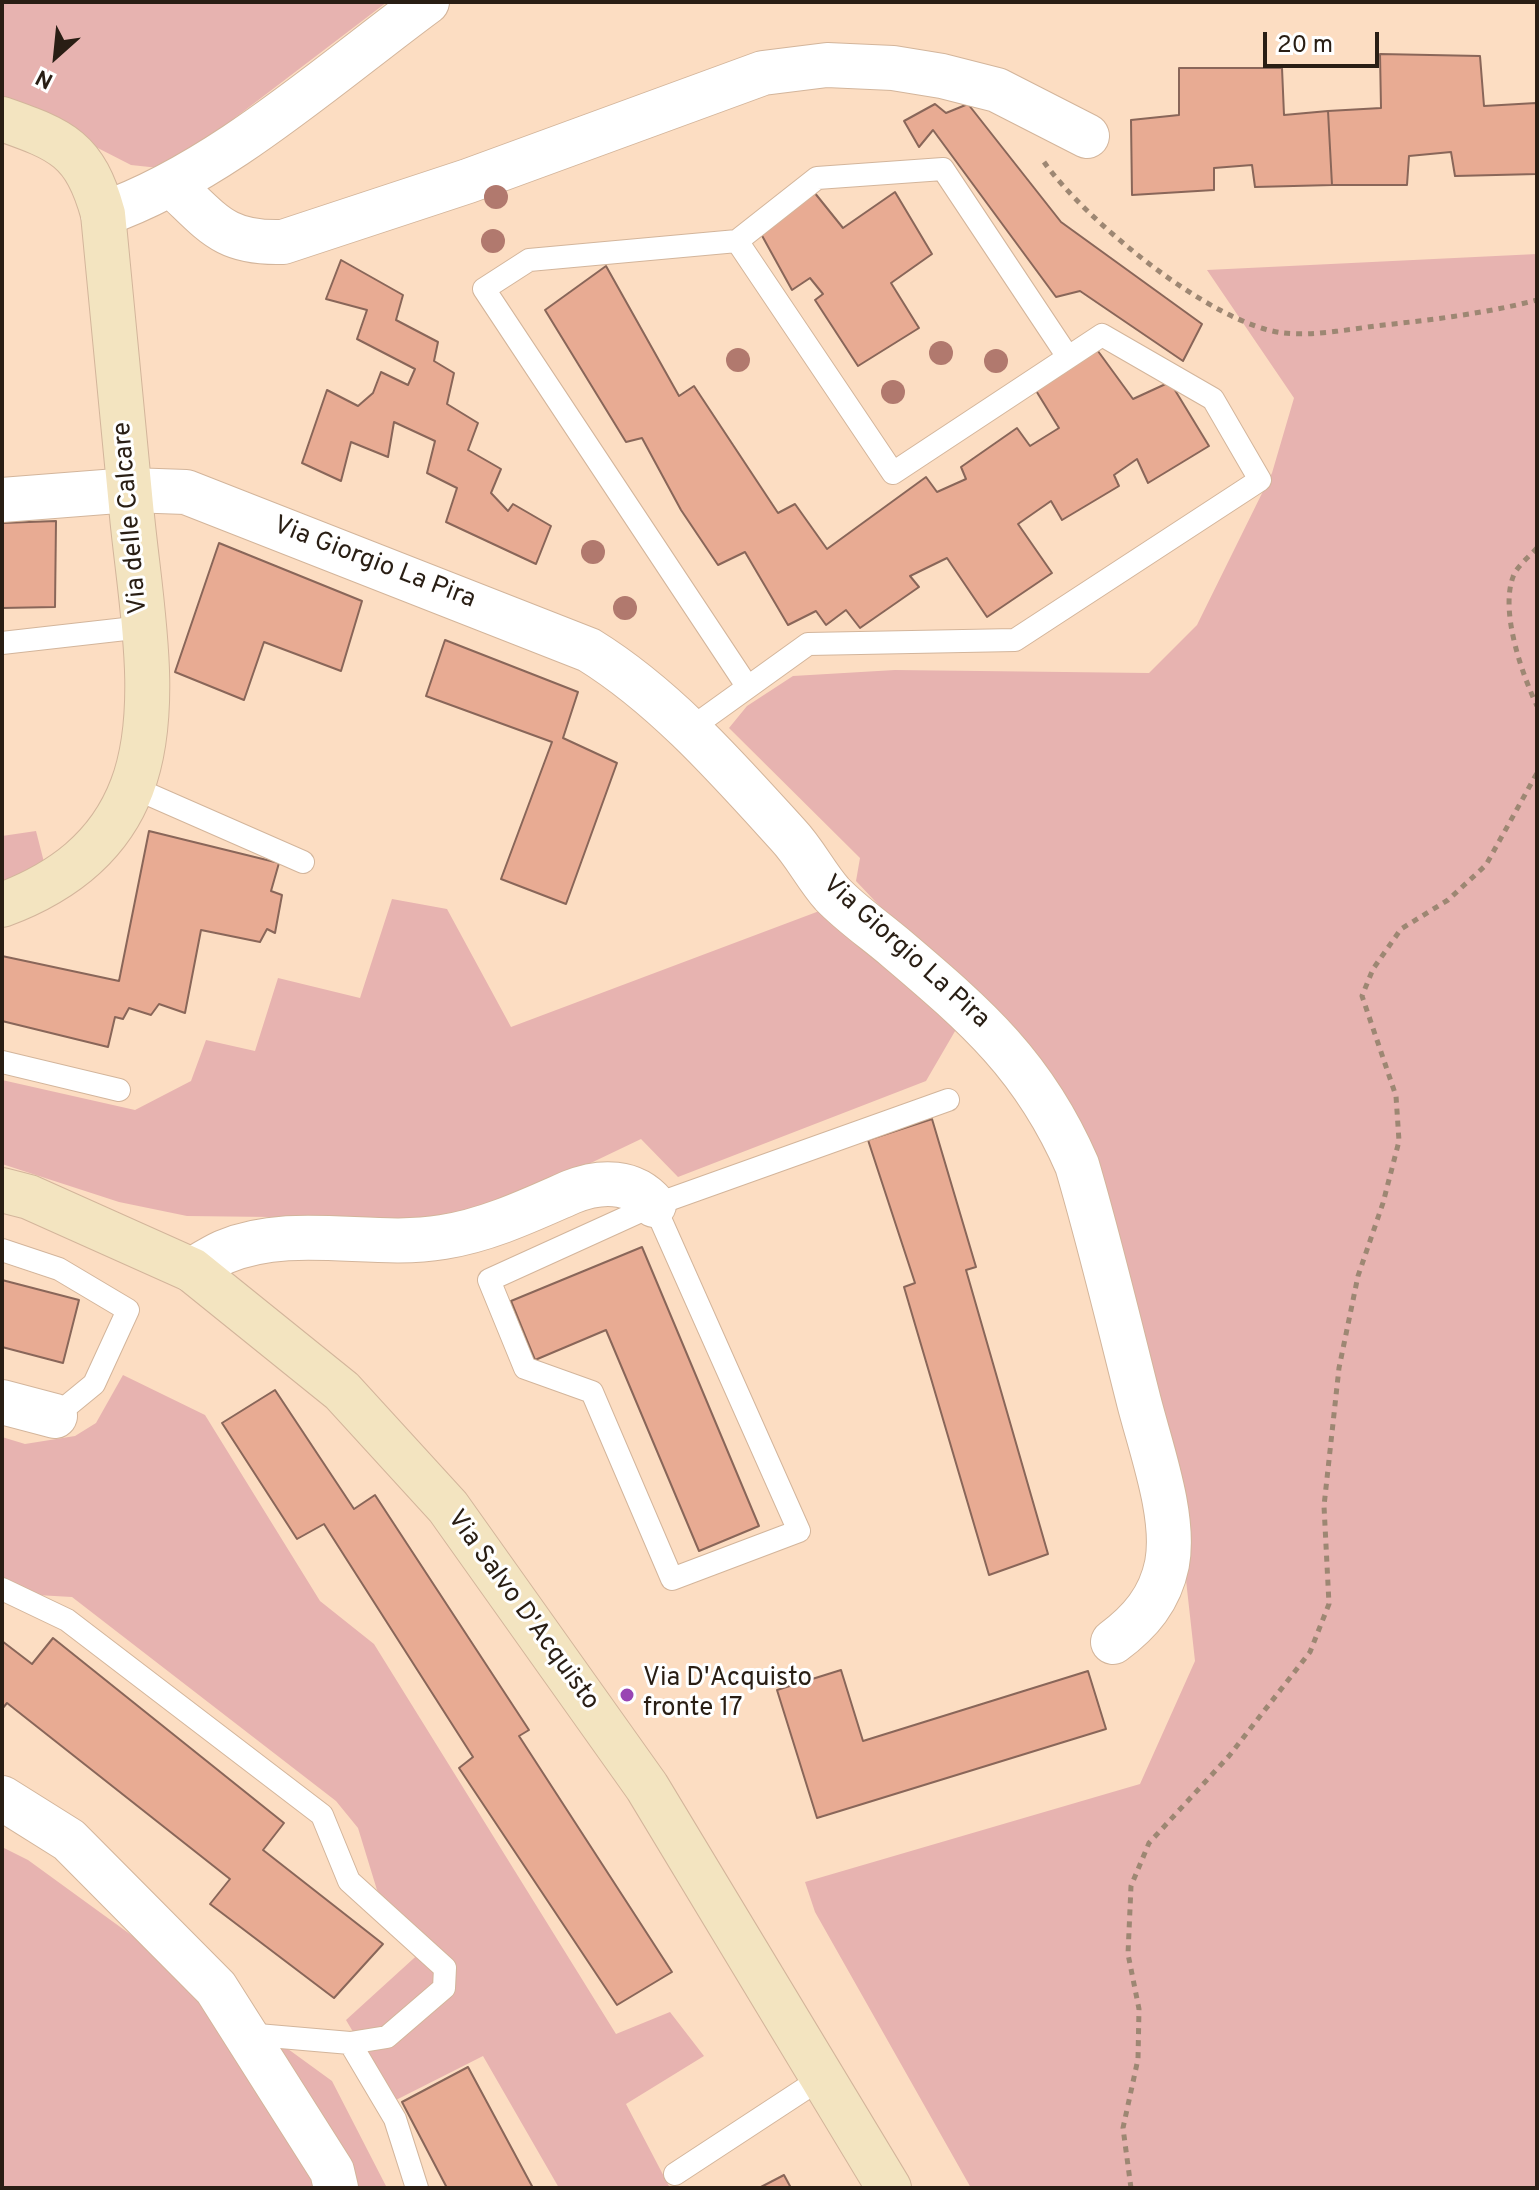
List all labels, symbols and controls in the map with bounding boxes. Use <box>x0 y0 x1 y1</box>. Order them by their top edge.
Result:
north arrow <box>16 16 96 96</box>
scale bar <box>1267 16 1383 66</box>
text: 20 m <box>1277 31 1333 61</box>
text: N <box>32 62 58 93</box>
street label: Via delle Calcare <box>108 420 156 616</box>
street label: Via Giorgio La Pira <box>268 511 480 617</box>
street label: Via Giorgio La Pira <box>815 870 995 1036</box>
street label: Via Salvo D'Acquisto <box>439 1505 605 1717</box>
place label: Via D'Acquisto fronte 17 <box>643 1664 812 1726</box>
marker: Via D'Acquisto fronte 17 <box>618 1686 636 1704</box>

